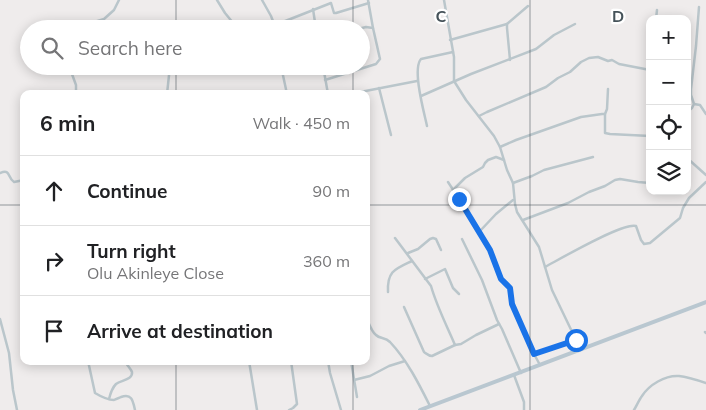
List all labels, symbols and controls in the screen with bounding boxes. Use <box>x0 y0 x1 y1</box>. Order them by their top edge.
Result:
text: C <box>436 6 447 26</box>
text: D <box>612 6 624 26</box>
map controls <box>646 15 691 195</box>
button: + <box>646 15 691 60</box>
search box <box>20 20 370 75</box>
icon: search <box>38 34 66 62</box>
text: Search here <box>78 36 182 60</box>
button: − <box>646 60 691 105</box>
button: locate <box>646 105 691 150</box>
text: 6 min <box>40 110 95 136</box>
text: Walk · 450 m <box>252 113 350 133</box>
button: layers <box>646 150 691 195</box>
icon: ahead <box>40 177 68 205</box>
text: Continue <box>87 179 167 203</box>
text: 90 m <box>313 181 350 201</box>
route end <box>448 188 471 211</box>
text: Turn right <box>87 239 176 263</box>
icon: right <box>40 247 68 275</box>
text: 360 m <box>303 251 350 271</box>
text: Olu Akinleye Close <box>87 263 224 283</box>
icon: arrive <box>40 317 68 345</box>
text: Arrive at destination <box>87 319 273 343</box>
route start <box>565 329 588 352</box>

